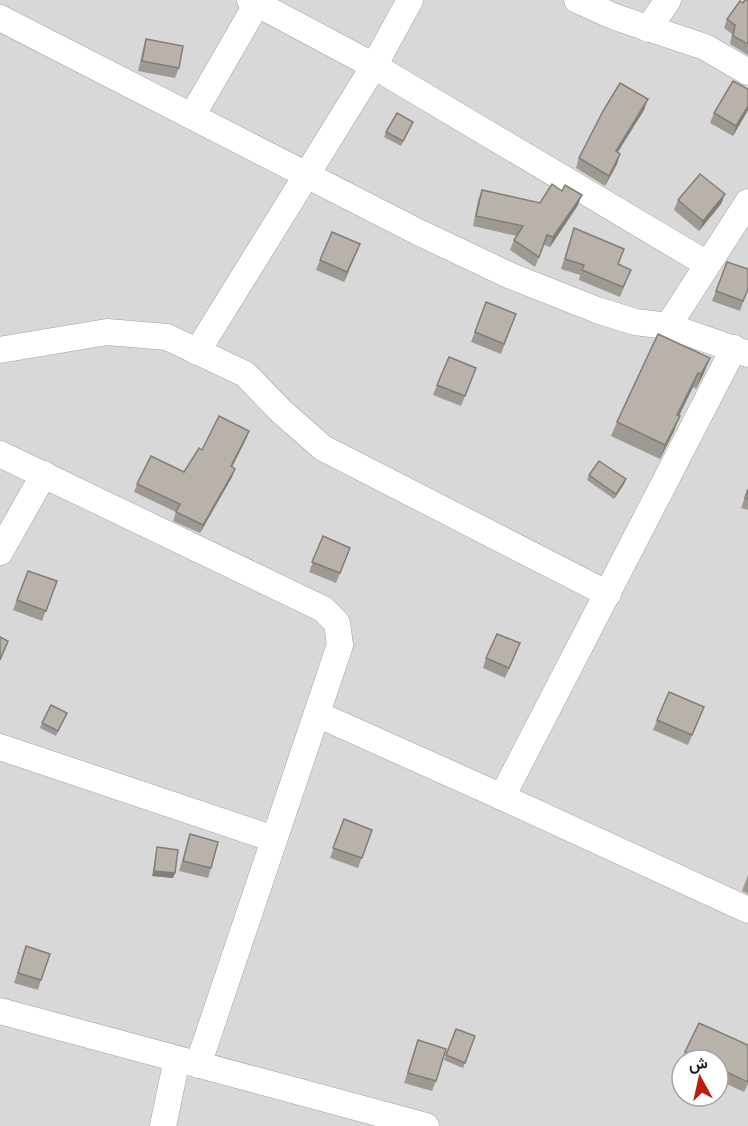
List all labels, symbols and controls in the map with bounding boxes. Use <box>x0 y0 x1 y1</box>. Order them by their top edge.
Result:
north arrow <box>670 1048 730 1108</box>
text: ش <box>687 1052 709 1074</box>

